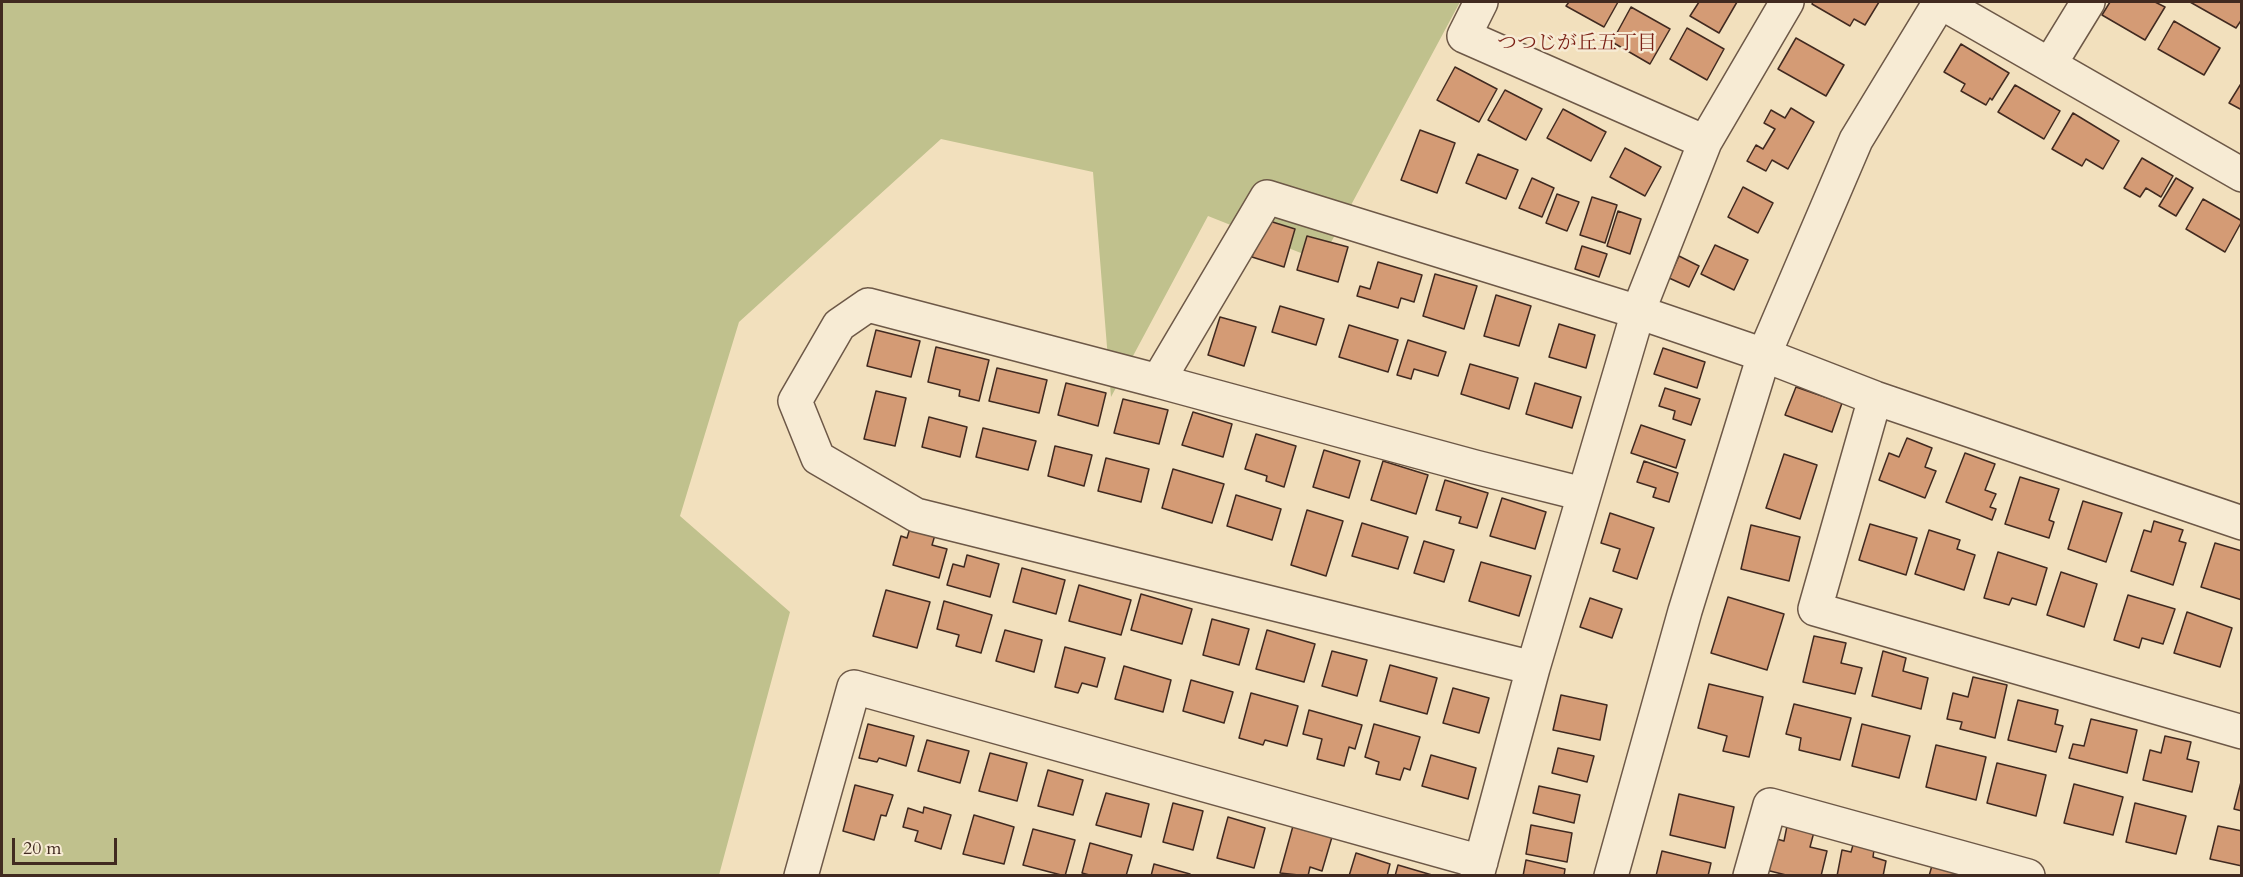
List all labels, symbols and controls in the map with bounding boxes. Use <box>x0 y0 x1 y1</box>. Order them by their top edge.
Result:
district label: つつじが丘五丁目 <box>1497 32 1657 56</box>
scale bar <box>15 826 120 864</box>
text: 20 m <box>23 836 62 861</box>

